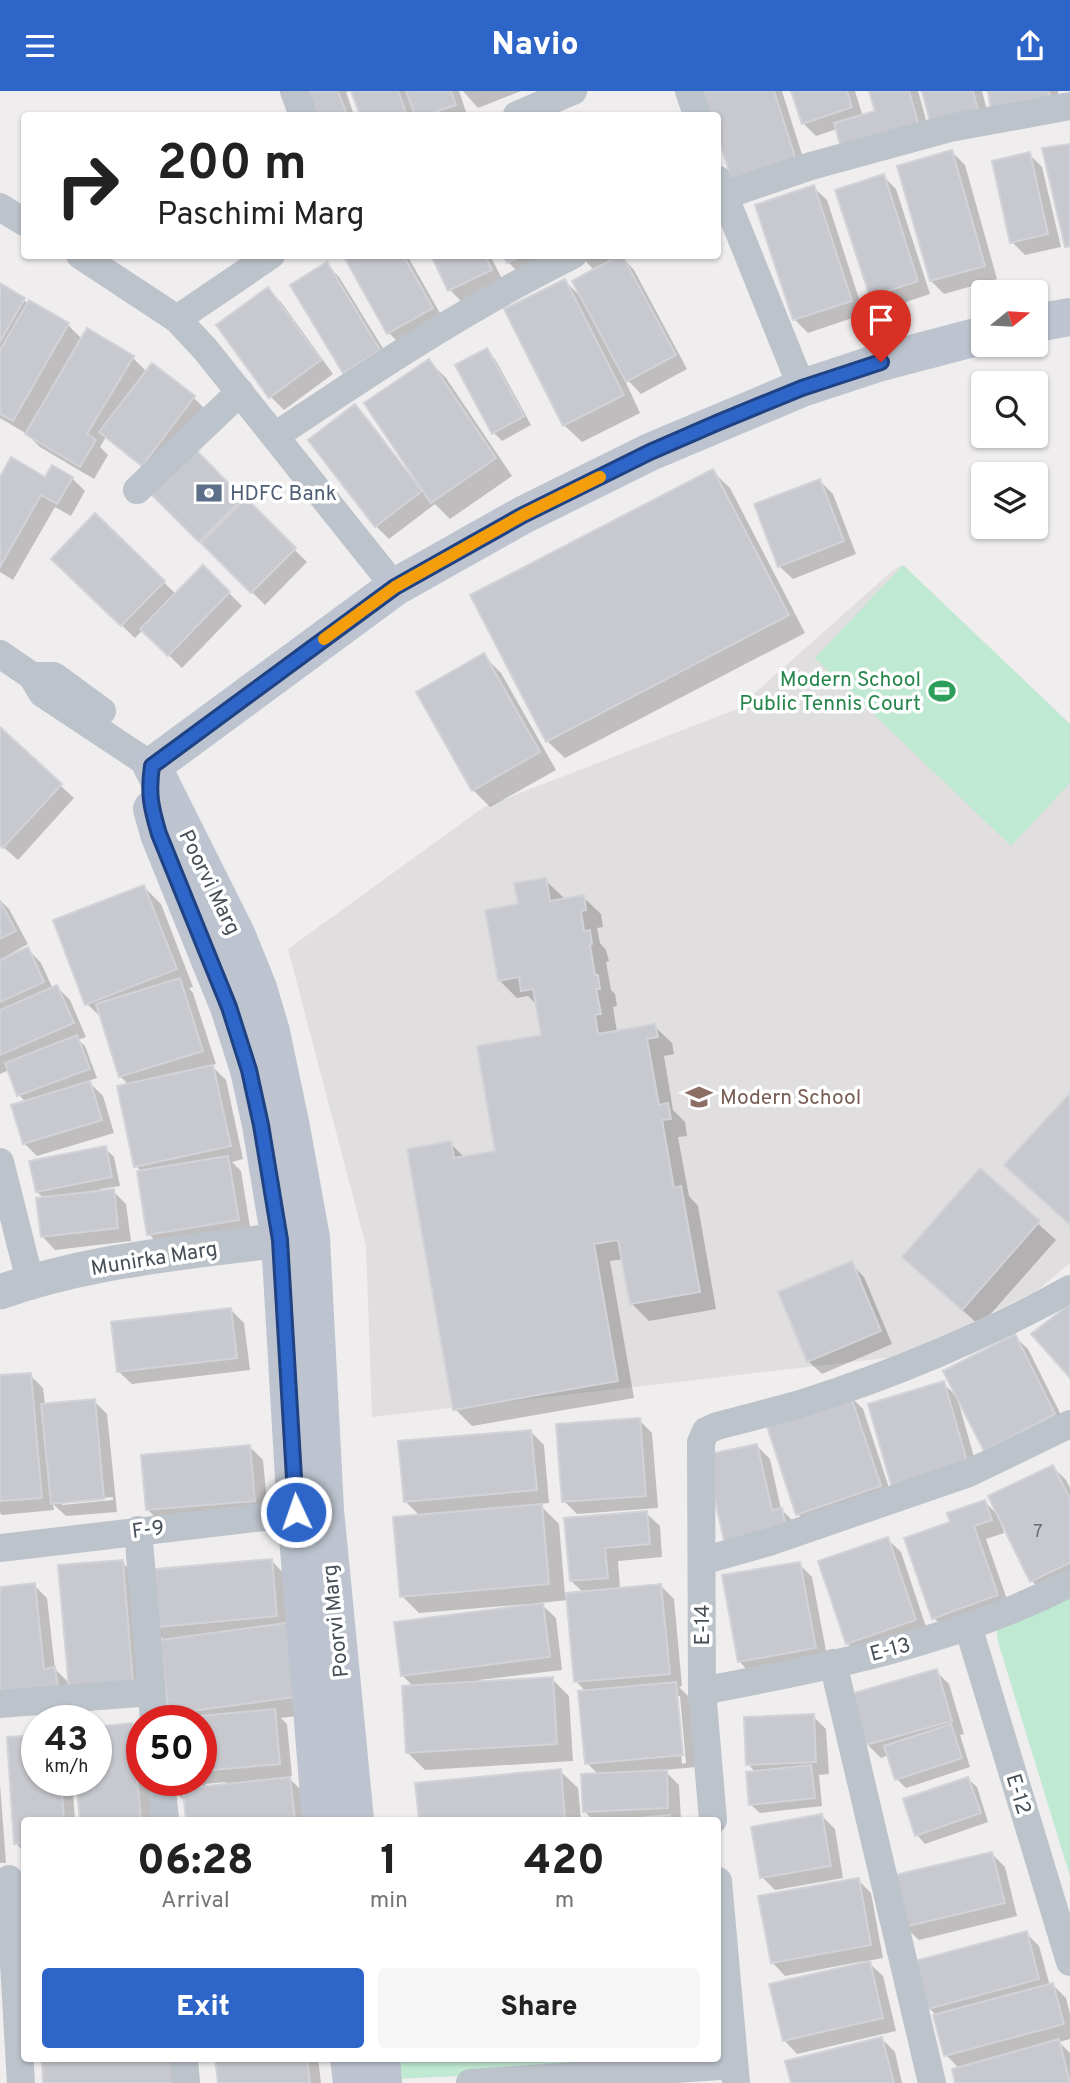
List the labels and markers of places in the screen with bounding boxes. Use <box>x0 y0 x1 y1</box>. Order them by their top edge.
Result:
pin <box>851 290 911 362</box>
bank icon: HDFC Bank <box>194 478 224 508</box>
place label: HDFC Bank <box>230 481 337 508</box>
place label: Modern School Public Tennis Court <box>739 667 921 718</box>
sports icon: Modern School Public Tennis Court <box>927 676 957 706</box>
school or university icon: Modern School <box>684 1082 714 1112</box>
place label: Modern School <box>720 1085 861 1112</box>

